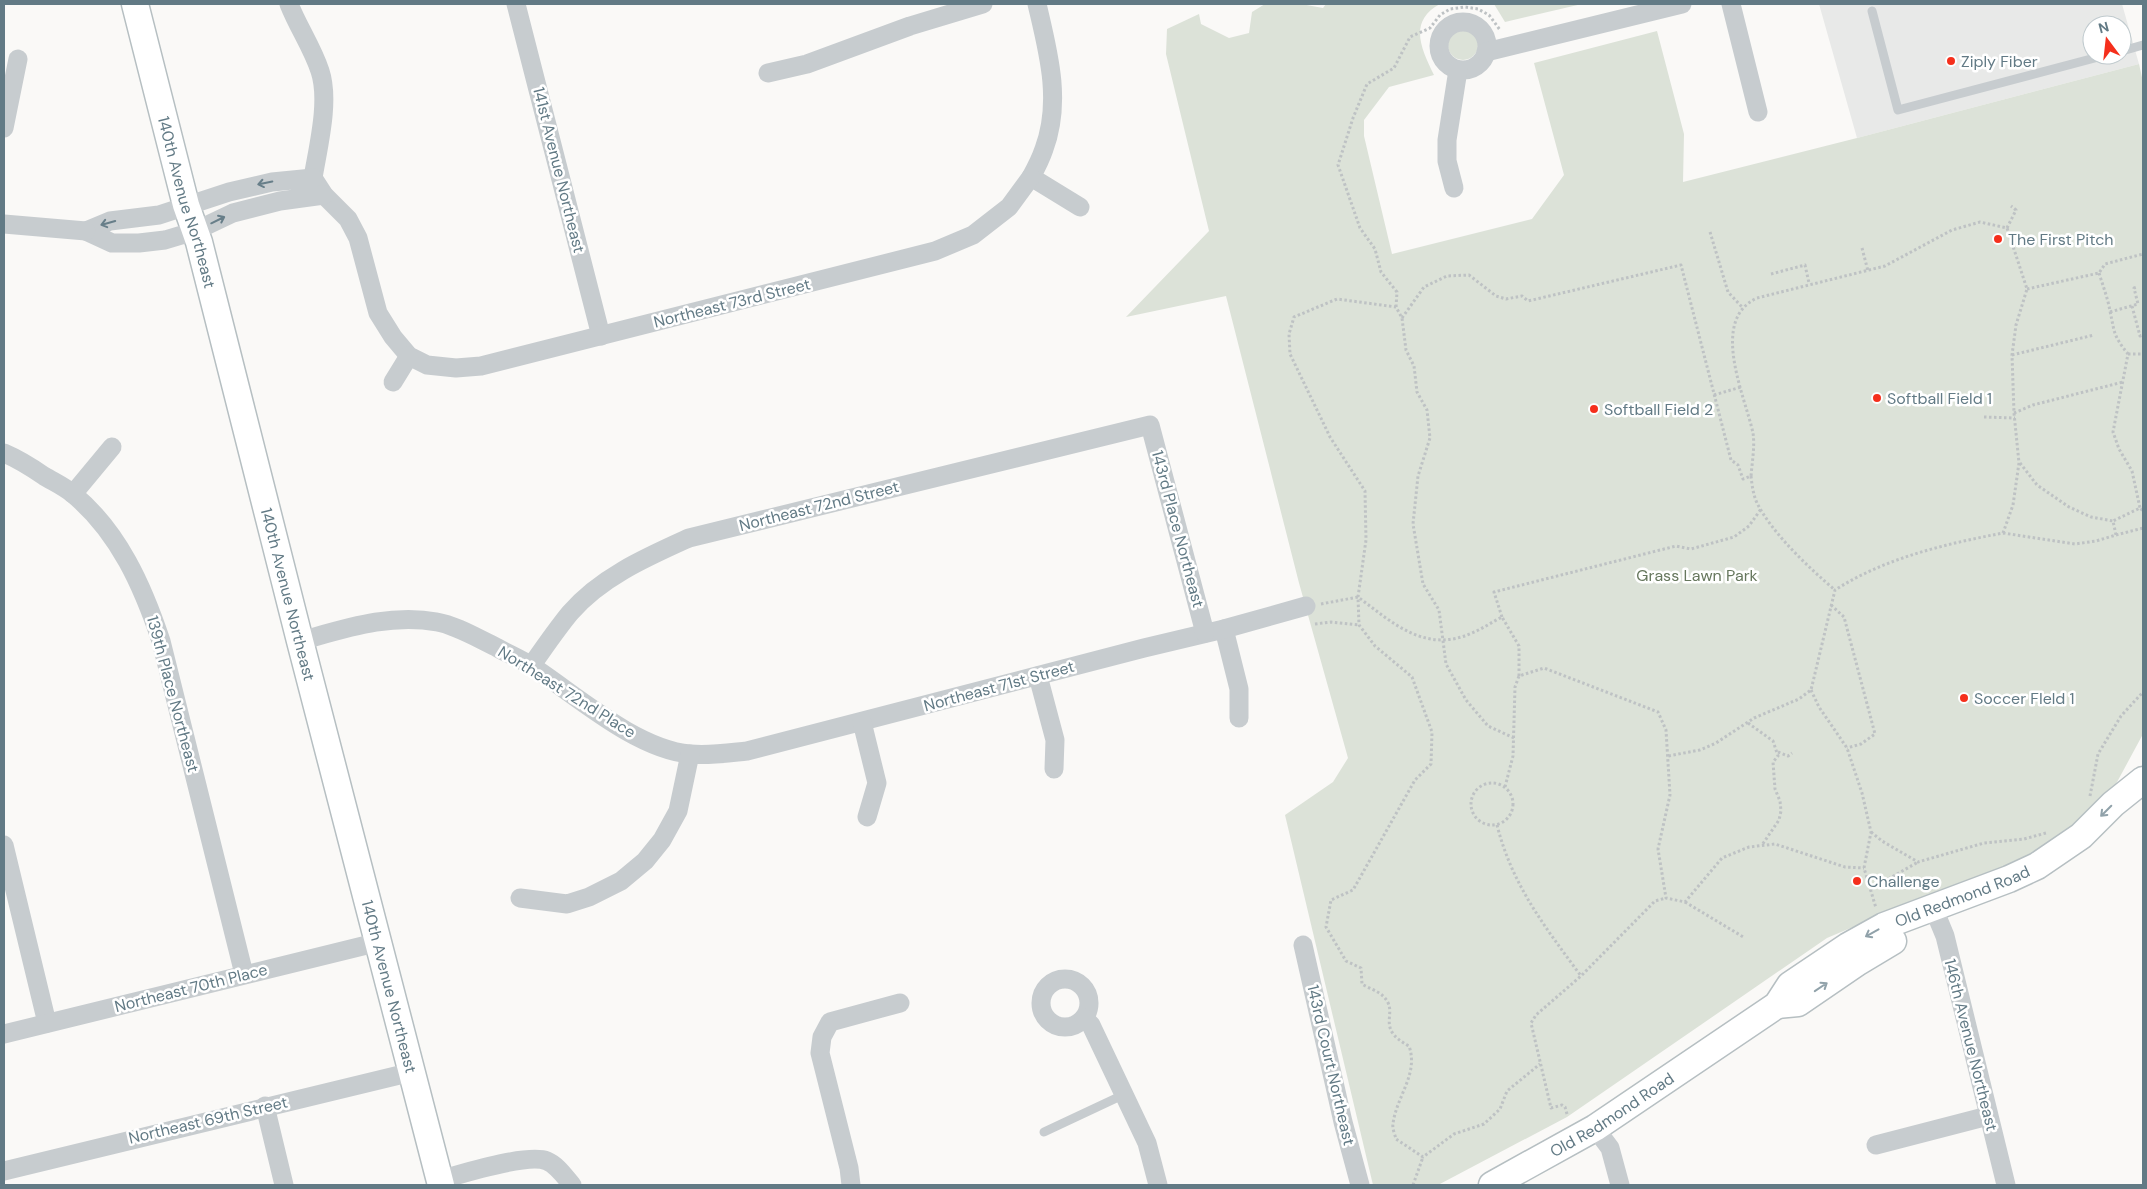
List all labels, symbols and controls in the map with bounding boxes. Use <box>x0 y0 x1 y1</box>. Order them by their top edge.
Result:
north arrow <box>2082 15 2132 65</box>
text: N <box>2096 17 2111 37</box>
place label: Ziply Fiber <box>1961 51 2038 72</box>
marker: Ziply Fiber <box>1945 55 1957 67</box>
street label: 141st Avenue Northeast <box>528 85 590 255</box>
street label: 140th Avenue Northeast <box>153 114 221 290</box>
one-way arrow <box>257 179 273 188</box>
one-way arrow <box>210 215 225 224</box>
one-way arrow <box>100 219 116 228</box>
place label: The First Pitch <box>2008 229 2114 250</box>
marker: The First Pitch <box>1992 233 2004 245</box>
street label: Northeast 73rd Street <box>651 273 813 333</box>
place label: Softball Field 1 <box>1887 388 1992 409</box>
marker: Softball Field 1 <box>1871 392 1883 404</box>
place label: Softball Field 2 <box>1604 399 1713 420</box>
marker: Softball Field 2 <box>1588 403 1600 415</box>
street label: 143rd Place Northeast <box>1147 448 1209 610</box>
street label: Northeast 72nd Street <box>737 476 901 536</box>
street label: 140th Avenue Northeast <box>256 506 320 683</box>
park label: Grass Lawn Park <box>1636 565 1758 586</box>
street label: 139th Place Northeast <box>142 613 204 775</box>
street label: Northeast 72nd Place <box>494 641 640 743</box>
street label: Northeast 71st Street <box>921 656 1077 716</box>
place label: Soccer FIeld 1 <box>1974 688 2075 709</box>
marker: Soccer FIeld 1 <box>1958 692 1970 704</box>
one-way arrow <box>2100 805 2112 817</box>
street label: Old Redmond Road <box>1892 860 2033 932</box>
place label: Challenge <box>1867 871 1939 892</box>
marker: Challenge <box>1851 875 1863 887</box>
street label: 140th Avenue Northeast <box>357 898 422 1075</box>
one-way arrow <box>1865 928 1880 938</box>
street label: 146th Avenue Northeast <box>1939 957 2003 1133</box>
street label: Northeast 70th Place <box>112 959 270 1017</box>
one-way arrow <box>1814 982 1828 992</box>
street label: 143rd Court Northeast <box>1302 983 1360 1147</box>
street label: Old Redmond Road <box>1546 1067 1678 1162</box>
street label: Northeast 69th Street <box>126 1091 290 1149</box>

